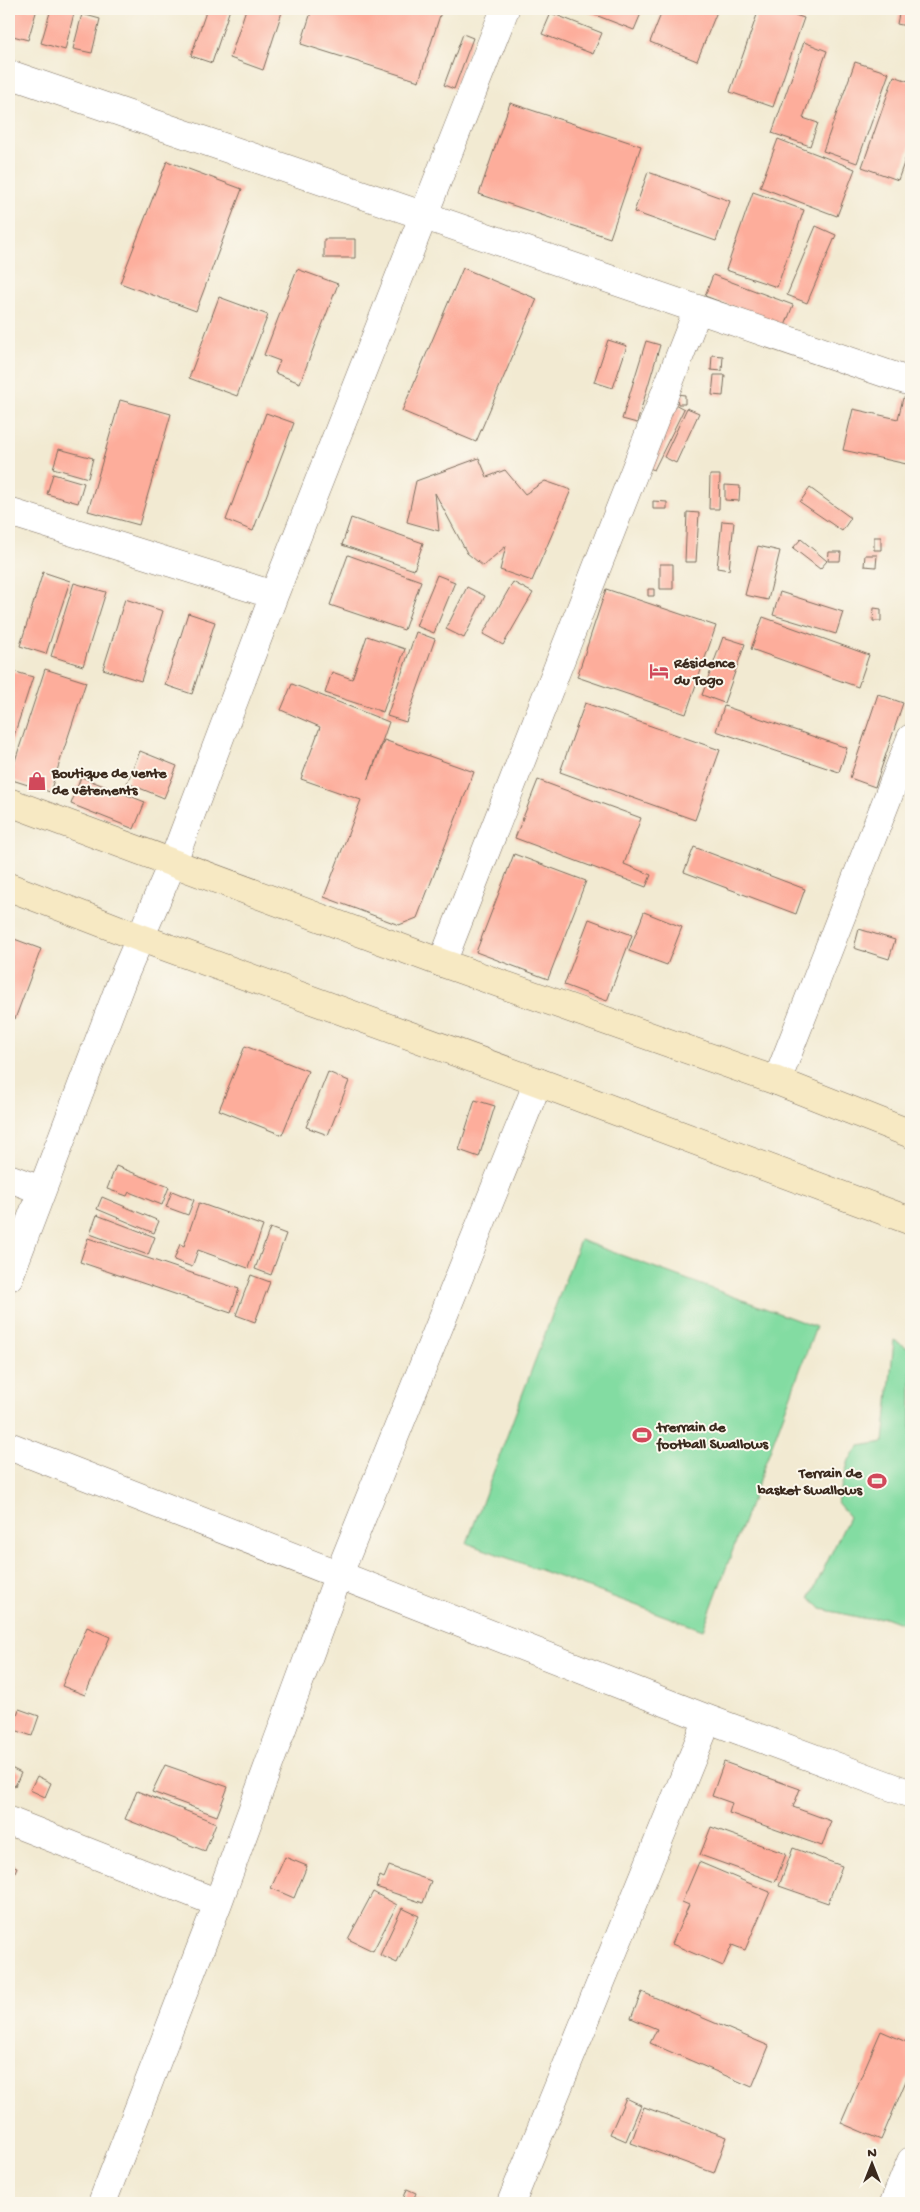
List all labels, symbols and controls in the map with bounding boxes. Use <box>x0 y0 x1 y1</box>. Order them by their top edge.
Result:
place label: Résidence du Togo <box>673 655 736 690</box>
hotel icon: Résidence du Togo <box>648 660 670 682</box>
place label: Boutique de vente de vêtements <box>51 765 168 800</box>
shop icon: Boutique de vente de vêtements <box>26 770 48 792</box>
place label: trerrain de football Swallows <box>655 1419 770 1454</box>
sports icon: trerrain de football Swallows <box>631 1424 653 1446</box>
place label: Terrain de basket Swallows <box>757 1465 863 1500</box>
sports icon: Terrain de basket Swallows <box>866 1470 888 1492</box>
north arrow <box>848 2140 898 2190</box>
text: N <box>867 2145 877 2162</box>

